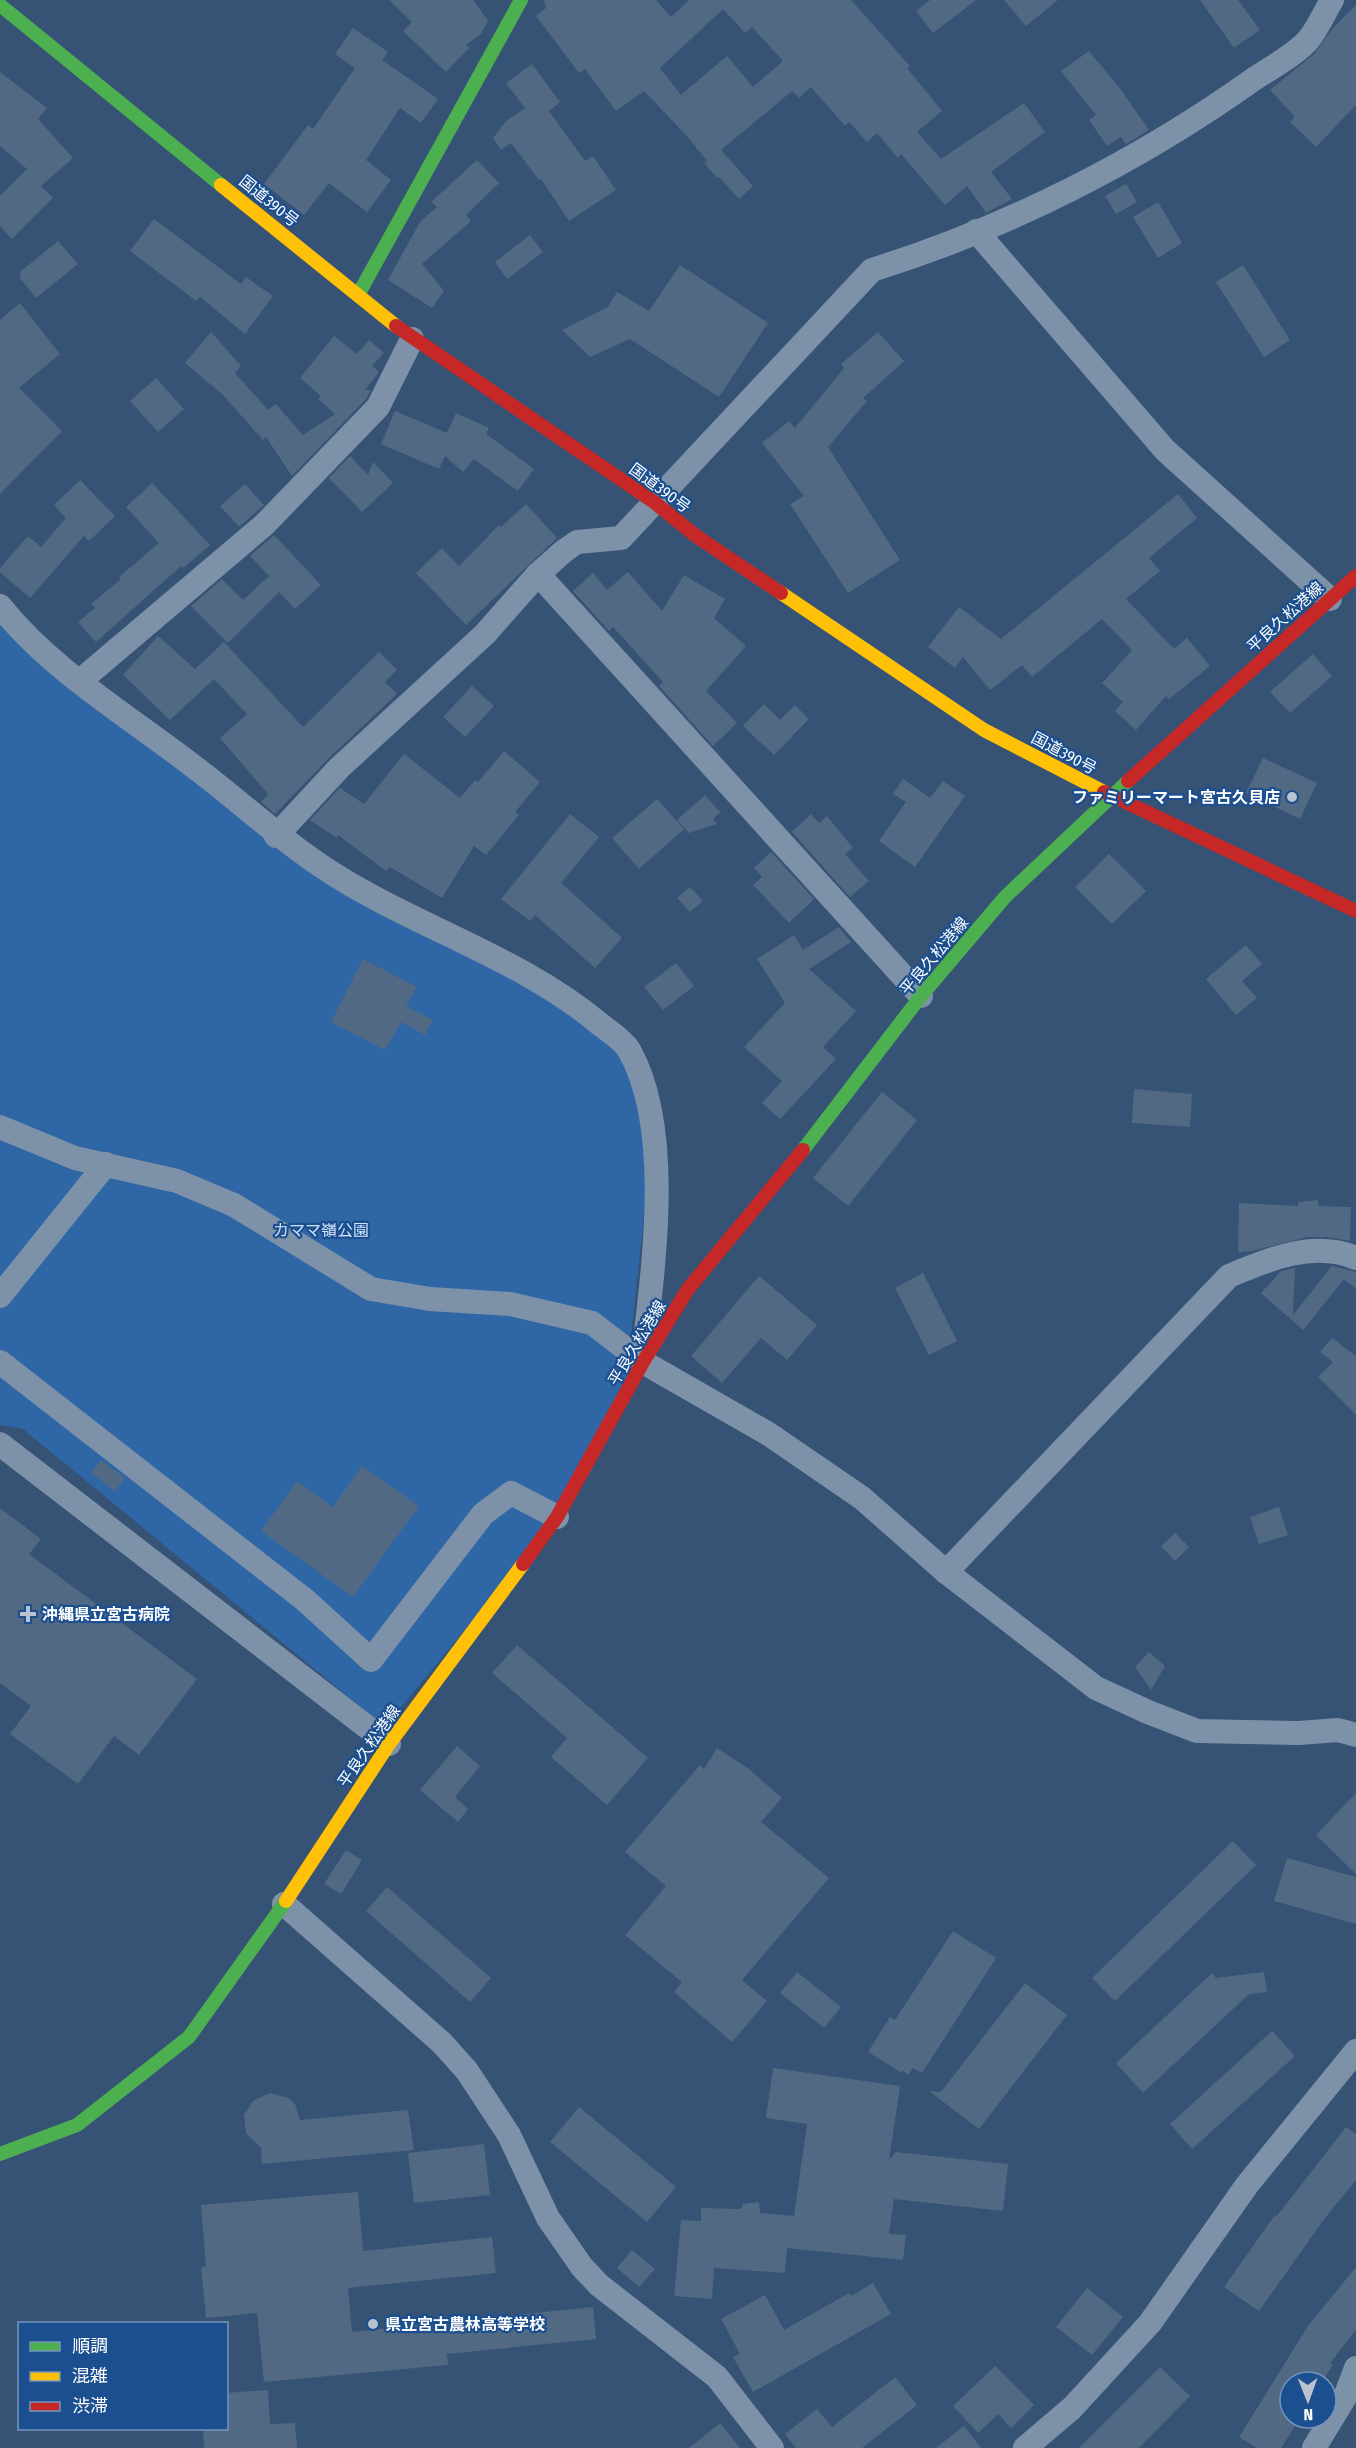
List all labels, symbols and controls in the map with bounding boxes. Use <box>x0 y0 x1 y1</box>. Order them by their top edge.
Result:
street label: 国道390号 <box>235 171 303 231</box>
street label: 国道390号 <box>626 459 694 517</box>
street label: 平良久松港線 <box>1243 578 1327 656</box>
street label: 国道390号 <box>1028 728 1100 778</box>
place label: ファミリーマート宮古久貝店 <box>1072 788 1280 807</box>
marker: ファミリーマート宮古久貝店 <box>1285 790 1299 804</box>
street label: 平良久松港線 <box>896 913 972 999</box>
park label: カママ嶺公園 <box>273 1221 369 1240</box>
street label: 平良久松港線 <box>604 1297 670 1389</box>
marker: 沖縄県立宮古病院 <box>19 1605 37 1623</box>
place label: 沖縄県立宮古病院 <box>42 1605 170 1624</box>
street label: 平良久松港線 <box>334 1701 404 1791</box>
place label: 県立宮古農林高等学校 <box>385 2315 545 2334</box>
marker: 県立宮古農林高等学校 <box>366 2317 380 2331</box>
legend <box>18 2322 228 2430</box>
text: 順調 <box>72 2335 108 2357</box>
text: 混雑 <box>72 2365 108 2387</box>
north arrow <box>1278 2370 1338 2430</box>
text: 渋滞 <box>72 2395 108 2417</box>
text: N <box>1303 2405 1313 2424</box>

